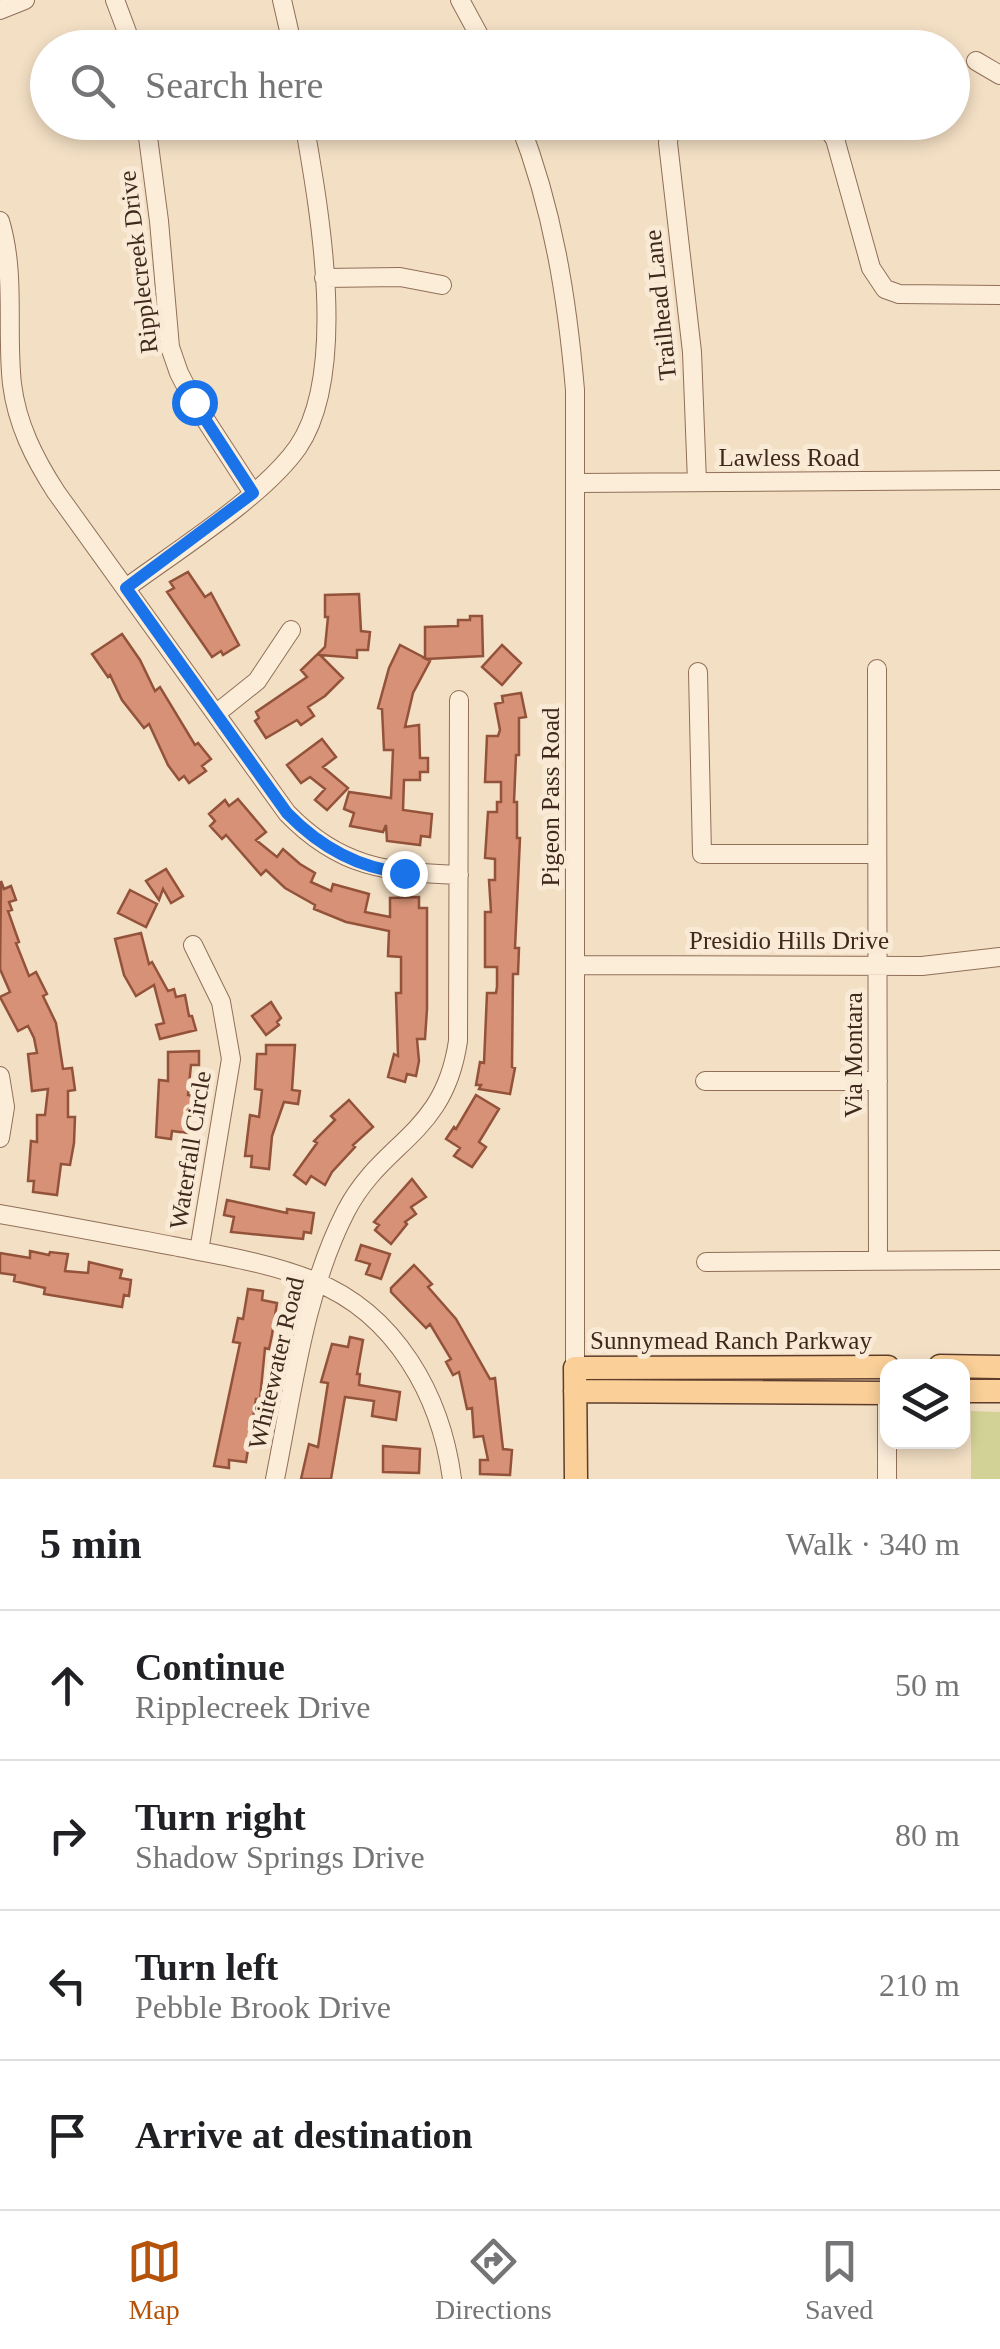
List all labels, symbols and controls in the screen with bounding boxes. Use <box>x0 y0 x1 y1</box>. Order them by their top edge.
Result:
search box <box>30 30 970 140</box>
icon: search <box>65 58 120 113</box>
text: Search here <box>145 64 323 106</box>
street label: Ripplecreek Drive <box>113 169 163 355</box>
street label: Trailhead Lane <box>639 228 681 382</box>
route start <box>172 380 218 426</box>
street label: Lawless Road <box>719 444 860 471</box>
street label: Pigeon Pass Road <box>537 707 564 887</box>
route end <box>382 851 428 897</box>
street label: Presidio Hills Drive <box>689 927 889 954</box>
street label: Via Montara <box>840 992 867 1118</box>
street label: Waterfall Circle <box>164 1069 216 1231</box>
street label: Whitewater Road <box>243 1274 309 1452</box>
street label: Sunnymead Ranch Parkway <box>590 1327 872 1354</box>
map controls <box>880 1359 970 1449</box>
button: layers <box>880 1359 970 1449</box>
text: 5 min <box>40 1521 142 1567</box>
text: Walk · 340 m <box>786 1526 960 1562</box>
text: Continue <box>135 1646 285 1688</box>
icon: ahead <box>40 1658 95 1713</box>
text: 50 m <box>895 1667 960 1703</box>
text: Ripplecreek Drive <box>135 1689 370 1725</box>
text: Turn right <box>135 1796 306 1838</box>
icon: right <box>40 1808 95 1863</box>
text: 80 m <box>895 1817 960 1853</box>
text: Shadow Springs Drive <box>135 1839 425 1875</box>
text: Turn left <box>135 1946 278 1988</box>
icon: left <box>40 1958 95 2013</box>
text: 210 m <box>879 1967 960 2003</box>
text: Pebble Brook Drive <box>135 1989 391 2025</box>
icon: arrive <box>40 2108 95 2163</box>
text: Arrive at destination <box>135 2114 473 2156</box>
tab: Map <box>127 2234 182 2326</box>
tab: Directions <box>435 2234 552 2326</box>
tab: Saved <box>805 2234 873 2326</box>

